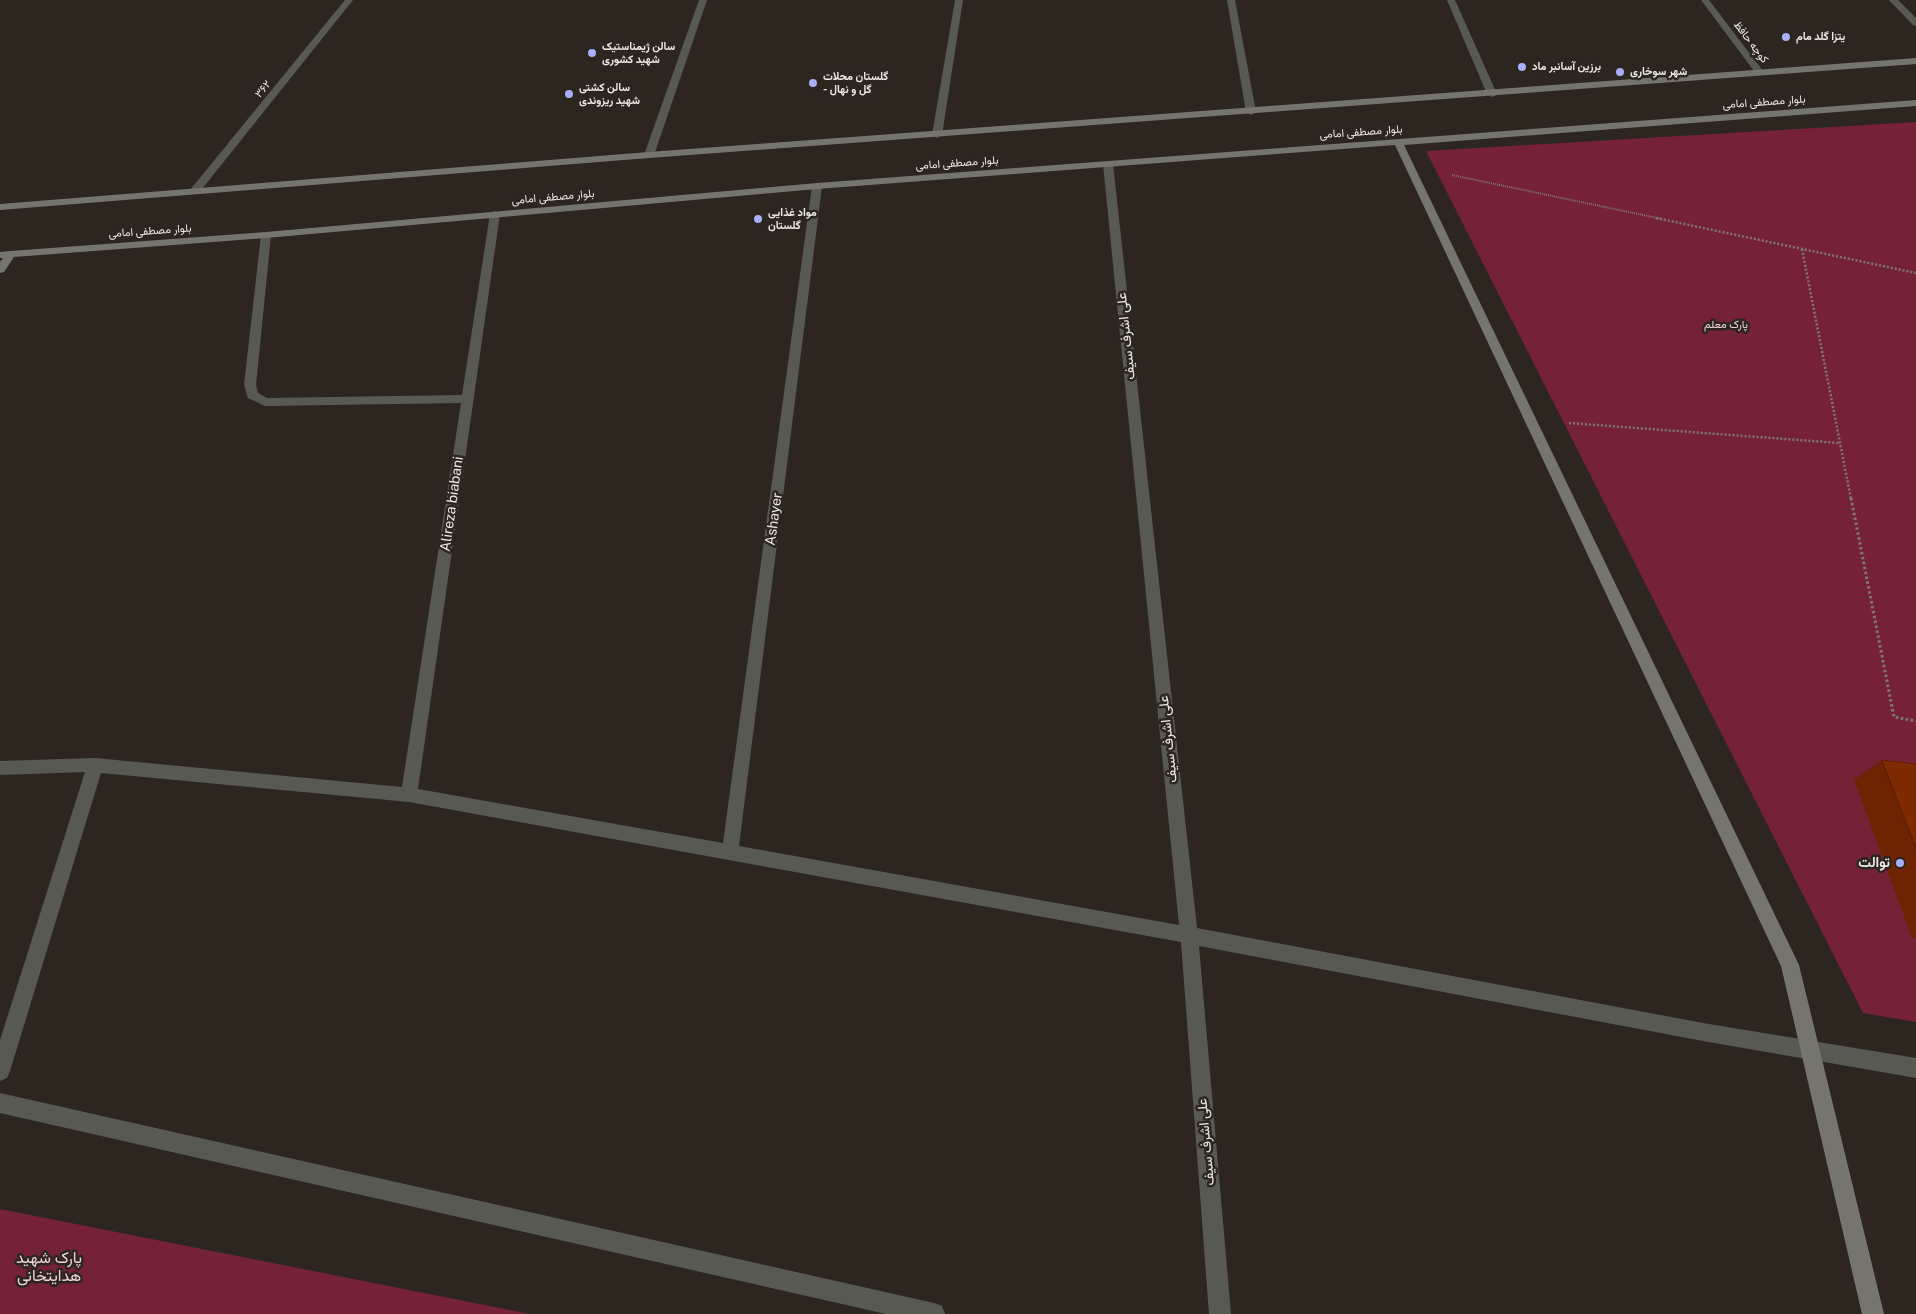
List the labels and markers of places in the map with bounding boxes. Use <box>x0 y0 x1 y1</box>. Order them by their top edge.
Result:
place label: یتزا گلد مام <box>1796 30 1845 44</box>
marker: یتزا گلد مام <box>1780 31 1792 43</box>
place label: سالن ژیمناستیک شهید کشوری <box>602 40 675 66</box>
marker: سالن ژیمناستیک شهید کشوری <box>586 47 598 59</box>
place label: برزین آسانبر ماد <box>1532 60 1601 74</box>
marker: برزین آسانبر ماد <box>1516 61 1528 73</box>
place label: شهر سوخاری <box>1630 65 1687 79</box>
marker: شهر سوخاری <box>1614 66 1626 78</box>
place label: گلستان محلات - گل و نهال <box>823 70 888 96</box>
marker: گلستان محلات - گل و نهال <box>807 77 819 89</box>
place label: سالن کشتی شهید ریزوندی <box>579 81 640 107</box>
marker: سالن کشتی شهید ریزوندی <box>563 88 575 100</box>
place label: مواد غذایی گلستان <box>768 206 817 232</box>
marker: مواد غذایی گلستان <box>752 213 764 225</box>
place label: توالت <box>1858 855 1890 871</box>
marker: توالت <box>1894 857 1906 869</box>

